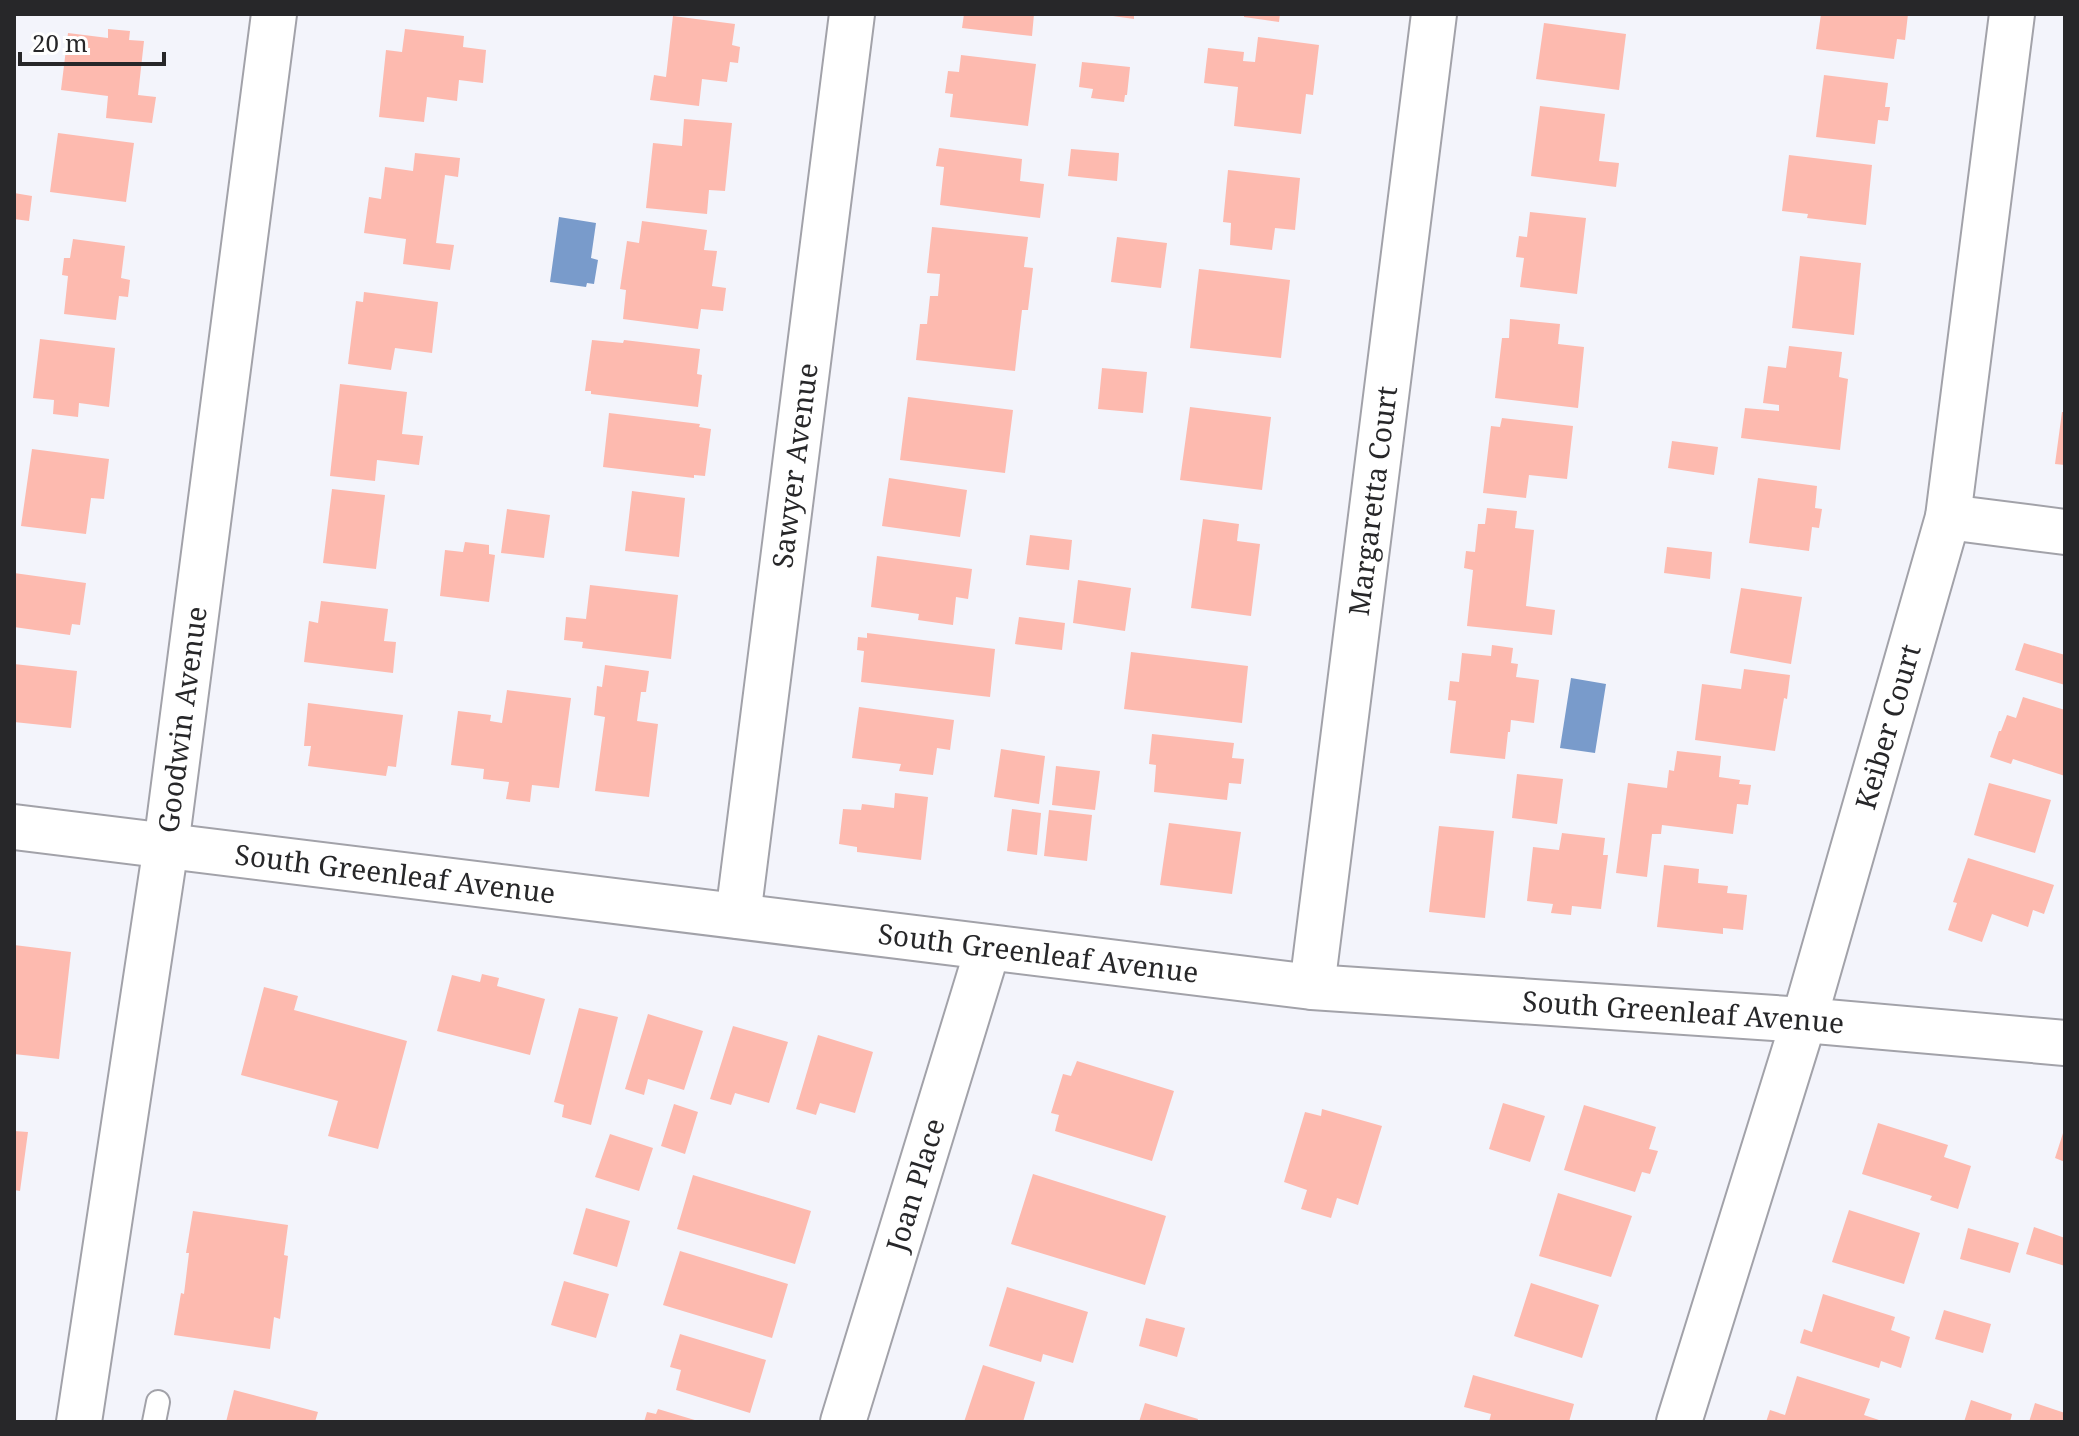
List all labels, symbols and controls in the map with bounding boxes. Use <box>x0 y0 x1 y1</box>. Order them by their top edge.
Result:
scale bar <box>20 16 164 66</box>
text: 20 m <box>32 26 88 59</box>
street label: Sawyer Avenue <box>762 361 826 570</box>
street label: Margaretta Court <box>1339 383 1405 618</box>
street label: Goodwin Avenue <box>148 604 215 835</box>
street label: Keiber Court <box>1845 639 1929 813</box>
street label: South Greenleaf Avenue <box>233 834 558 912</box>
street label: South Greenleaf Avenue <box>876 914 1201 991</box>
street label: South Greenleaf Avenue <box>1521 981 1846 1041</box>
street label: Joan Place <box>876 1113 953 1257</box>

